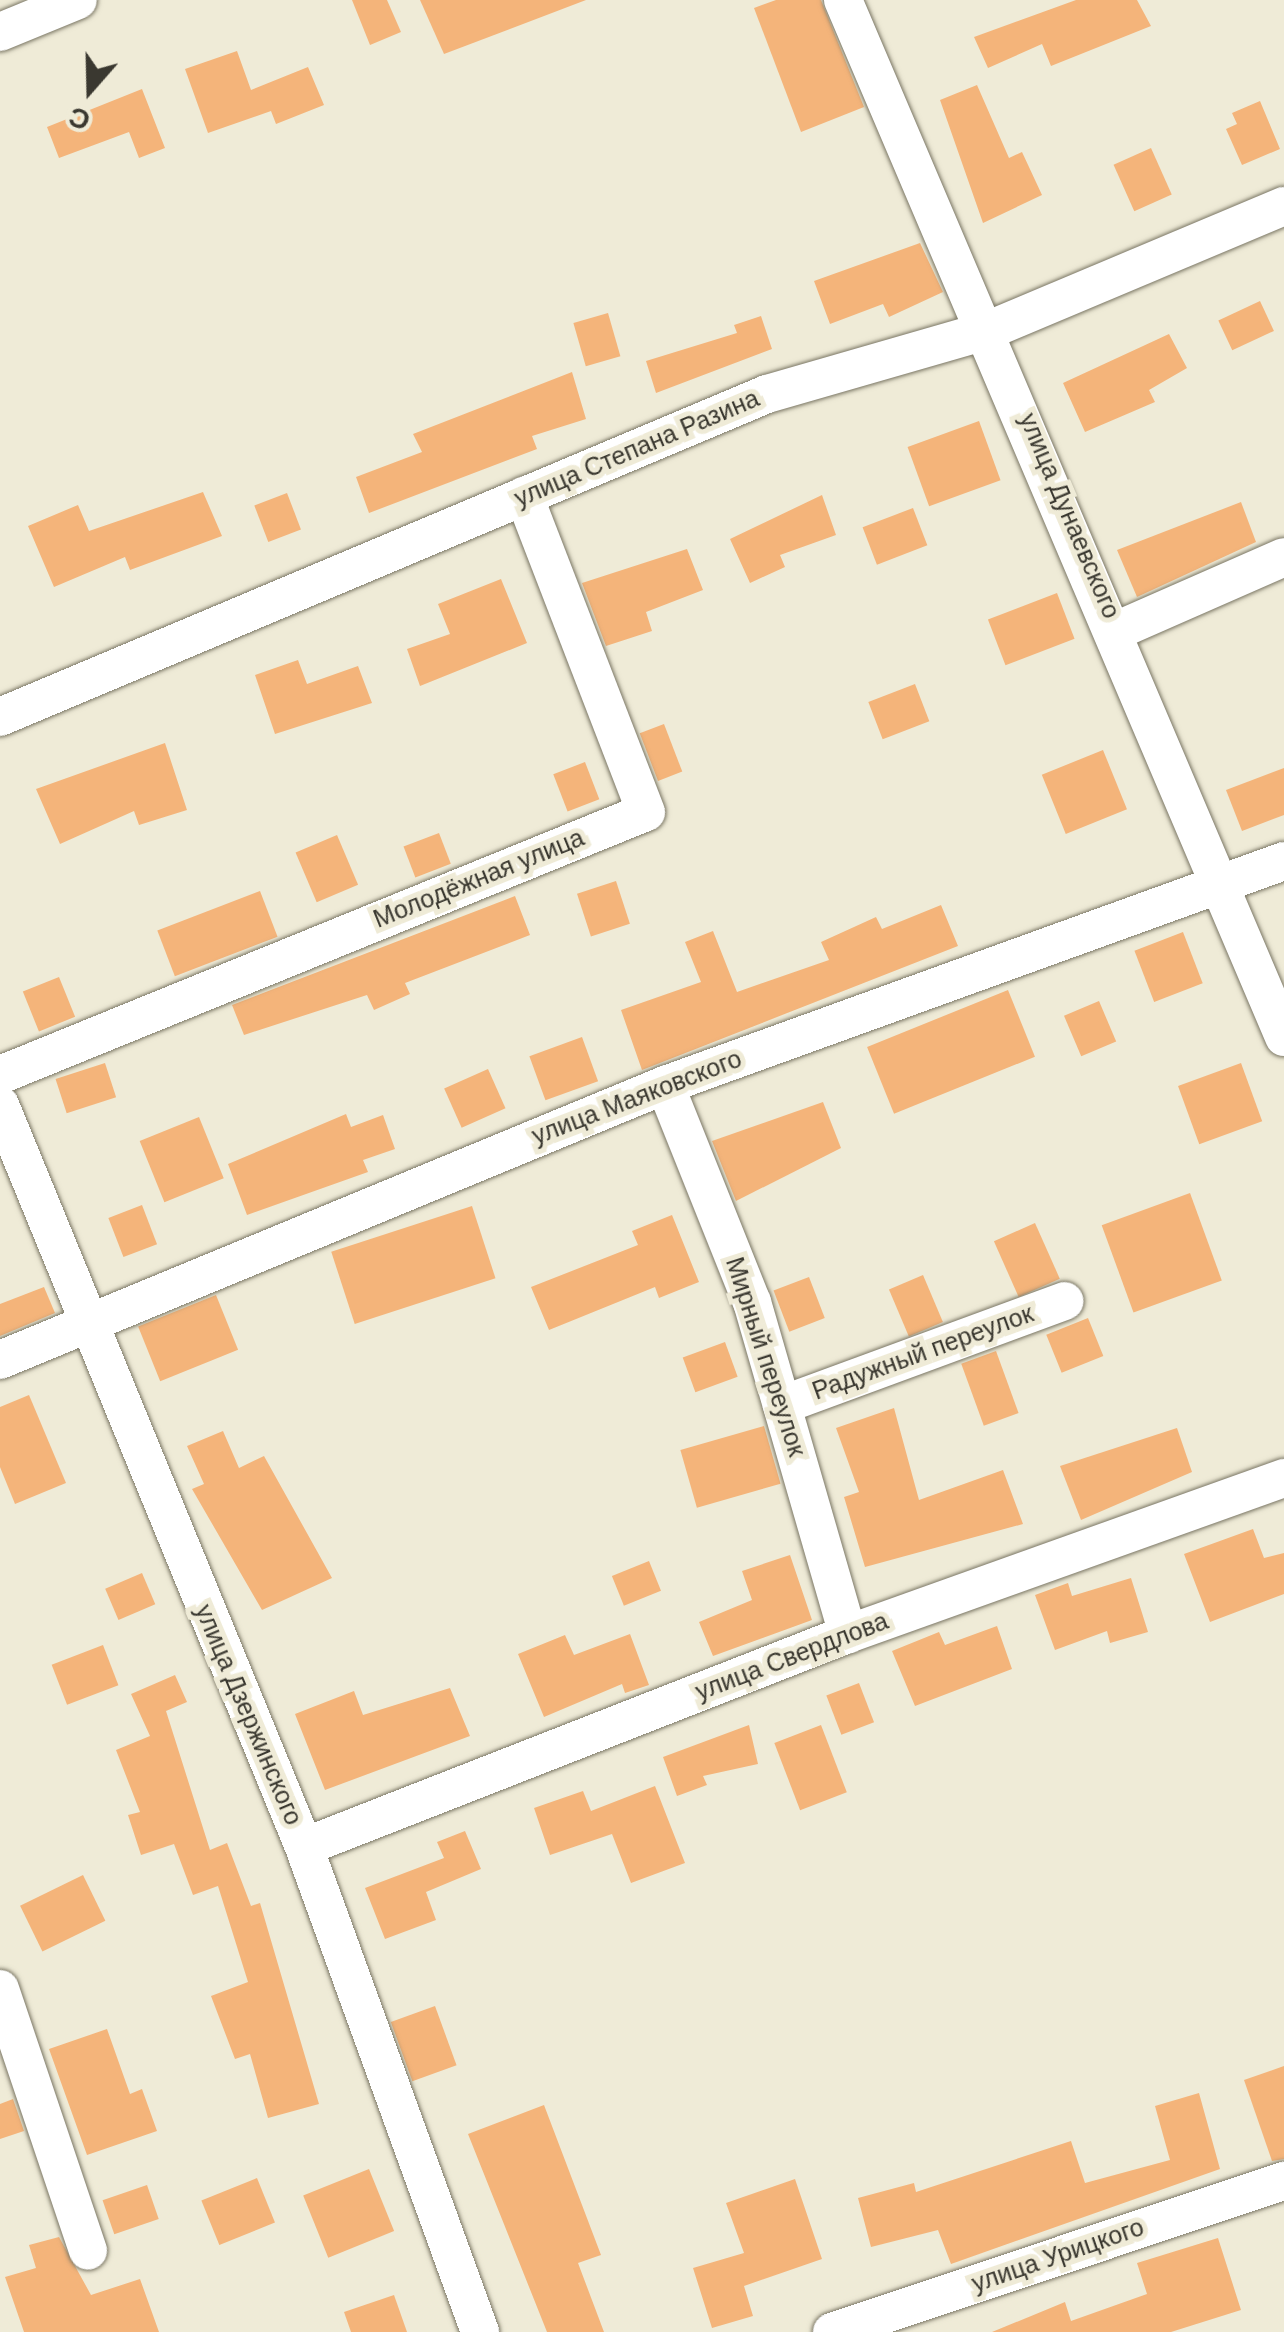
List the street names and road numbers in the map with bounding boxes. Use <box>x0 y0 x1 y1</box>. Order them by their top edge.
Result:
street label: улица Степана Разина <box>510 384 764 514</box>
street label: улица Дунаевского <box>1012 409 1126 623</box>
street label: Молодёжная улица <box>369 823 589 935</box>
street label: улица Маяковского <box>528 1044 746 1152</box>
street label: Мирный переулок <box>719 1254 811 1460</box>
street label: Радужный переулок <box>808 1299 1038 1407</box>
street label: улица Дзержинского <box>188 1600 308 1830</box>
street label: улица Свердлова <box>691 1606 893 1708</box>
street label: улица Урицкого <box>968 2213 1148 2299</box>

